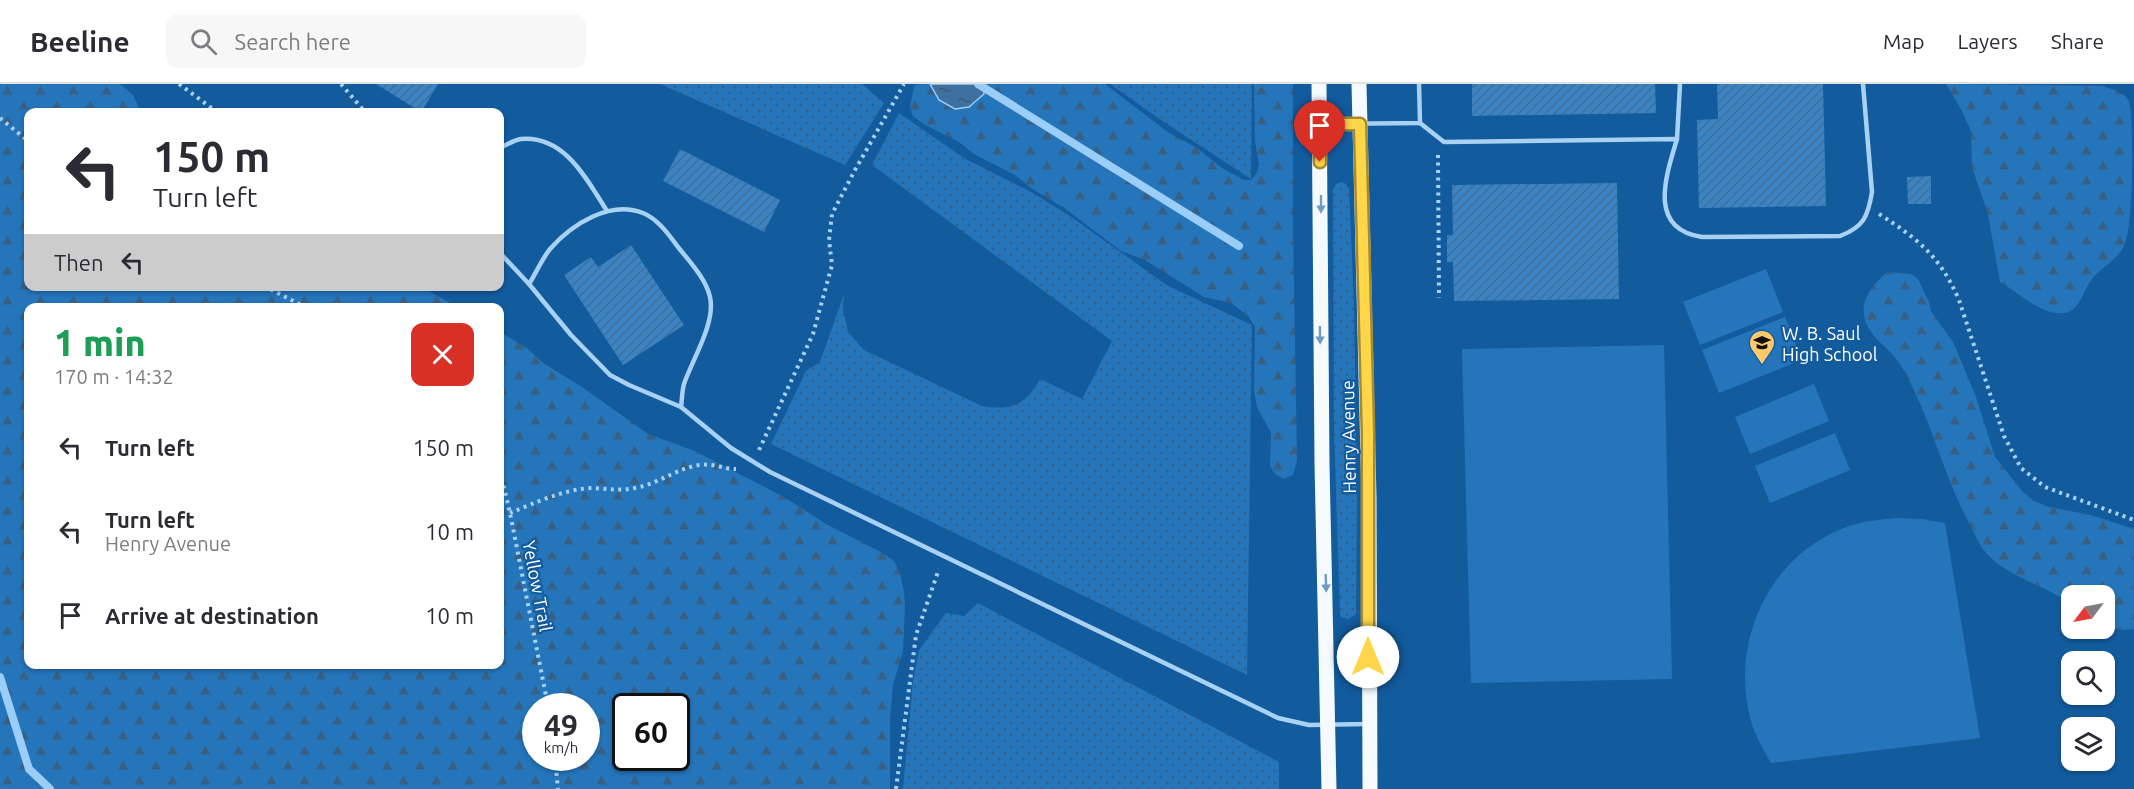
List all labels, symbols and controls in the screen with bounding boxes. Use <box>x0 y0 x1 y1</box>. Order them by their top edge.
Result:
search box <box>166 14 586 68</box>
icon: search <box>187 25 220 58</box>
text: Beeline <box>30 26 130 57</box>
text: Search here <box>235 29 351 54</box>
text: Map <box>1883 29 1924 53</box>
text: Layers <box>1957 29 2018 53</box>
text: Share <box>2051 29 2104 53</box>
pin <box>1294 100 1345 162</box>
icon: arrive <box>1303 109 1336 142</box>
icon: left <box>54 132 132 210</box>
text: 150 m <box>153 133 270 180</box>
text: Turn left <box>153 182 257 212</box>
one-way arrow <box>1316 194 1326 213</box>
icon: left <box>116 246 149 279</box>
text: Then <box>54 250 104 275</box>
text: 1 min <box>54 322 146 363</box>
button: close <box>411 323 474 386</box>
place label: W. B. Saul High School <box>1782 323 1878 364</box>
one-way arrow <box>1315 326 1325 345</box>
school or university icon: W. B. Saul High School <box>1747 328 1777 366</box>
text: 170 m · 14:32 <box>54 365 174 388</box>
street label: Henry Avenue <box>1337 380 1359 494</box>
icon: left <box>54 431 87 464</box>
text: Turn left <box>105 435 195 460</box>
text: 150 m <box>413 435 474 460</box>
text: Turn left <box>105 507 195 532</box>
icon: left <box>54 515 87 548</box>
text: 10 m <box>425 519 474 544</box>
text: Henry Avenue <box>105 532 231 555</box>
street label: Yellow Trail <box>519 539 557 633</box>
one-way arrow <box>1321 574 1330 593</box>
north arrow <box>2061 585 2115 639</box>
map controls <box>2061 585 2115 771</box>
icon: arrive <box>54 599 87 632</box>
text: Arrive at destination <box>105 603 319 628</box>
text: 10 m <box>425 603 474 628</box>
position arrow <box>1336 625 1400 689</box>
button: search <box>2061 651 2115 705</box>
speed limit sign: 60 <box>612 693 690 771</box>
text: 49 <box>544 708 578 742</box>
button: layers <box>2061 717 2115 771</box>
text: km/h <box>544 739 578 756</box>

